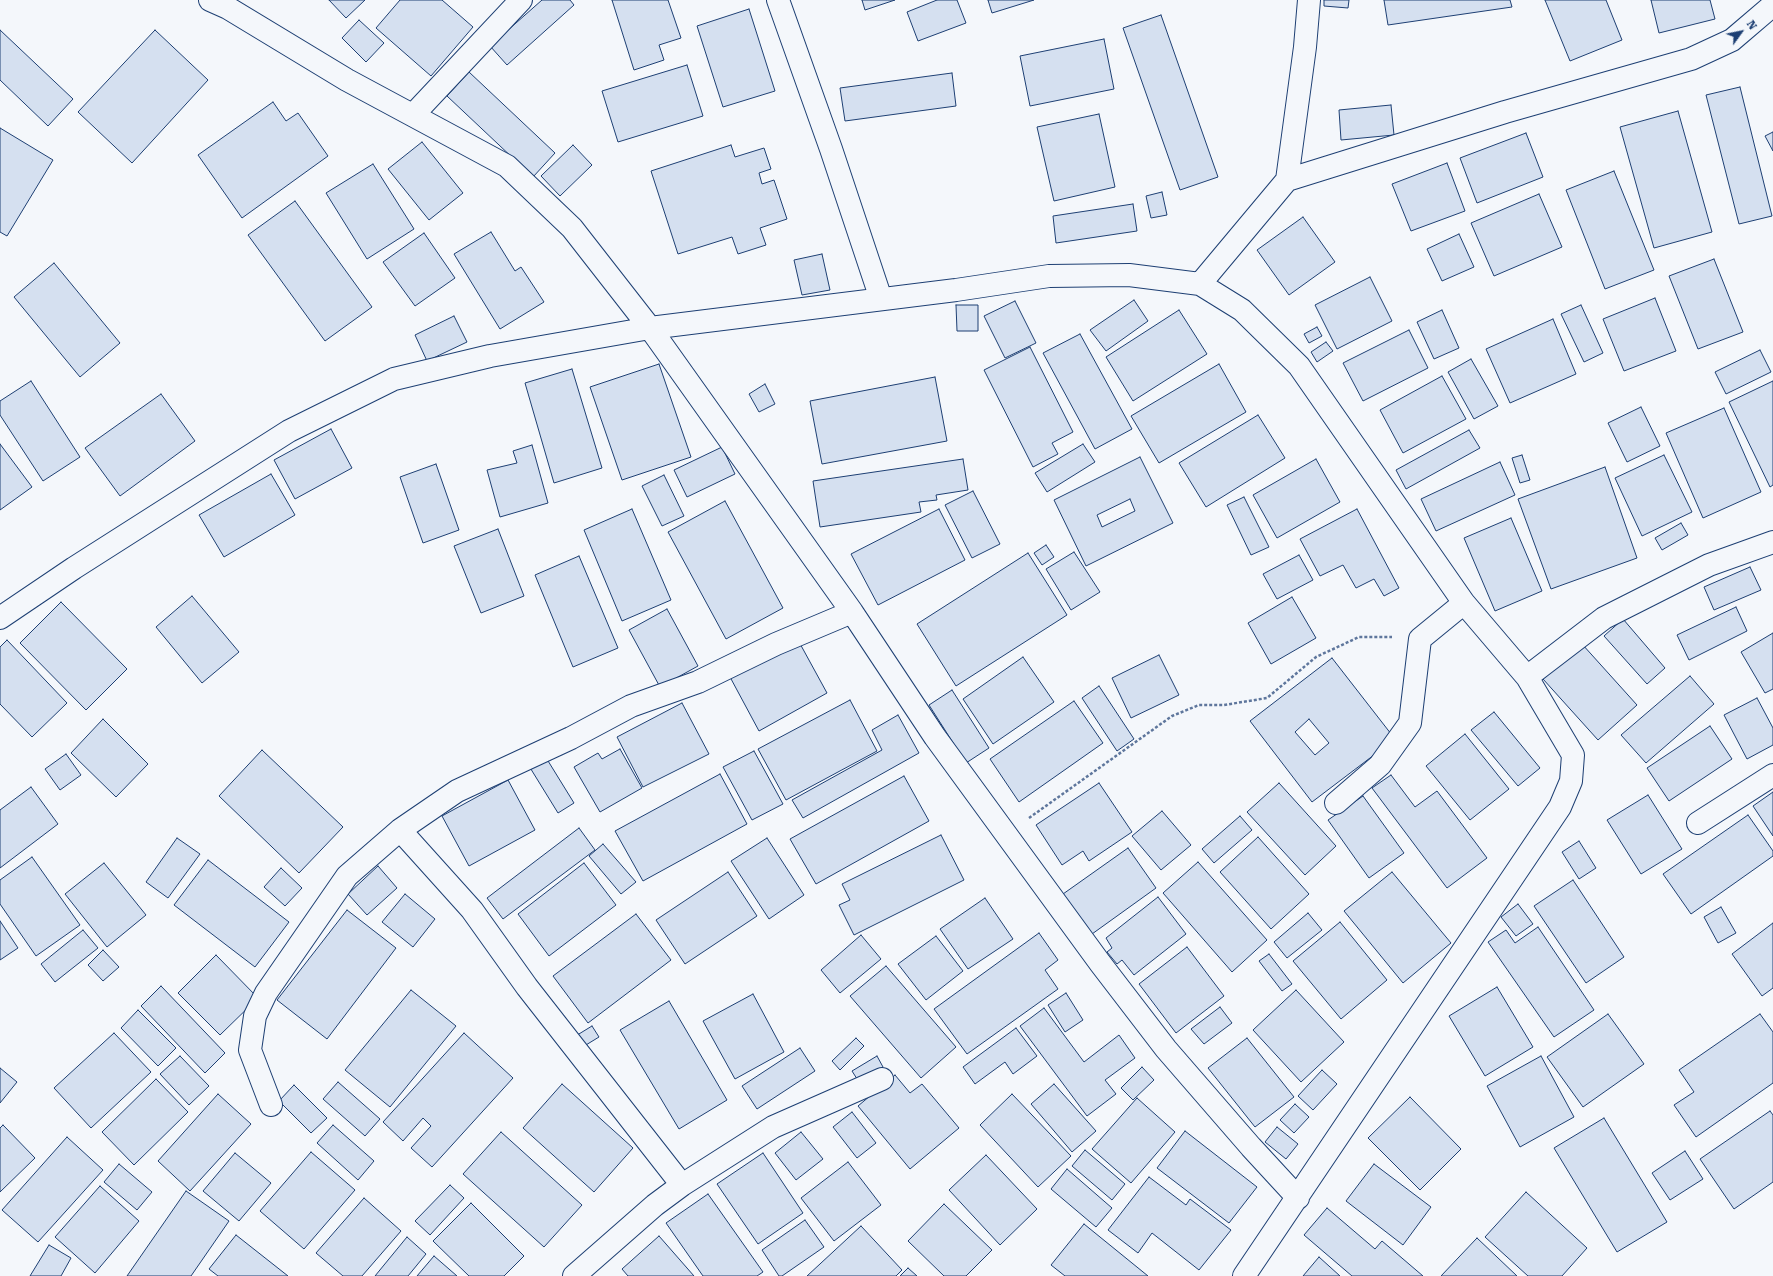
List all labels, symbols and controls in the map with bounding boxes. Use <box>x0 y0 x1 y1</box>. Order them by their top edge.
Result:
north arrow <box>1721 12 1761 52</box>
text: N <box>1744 18 1759 32</box>

